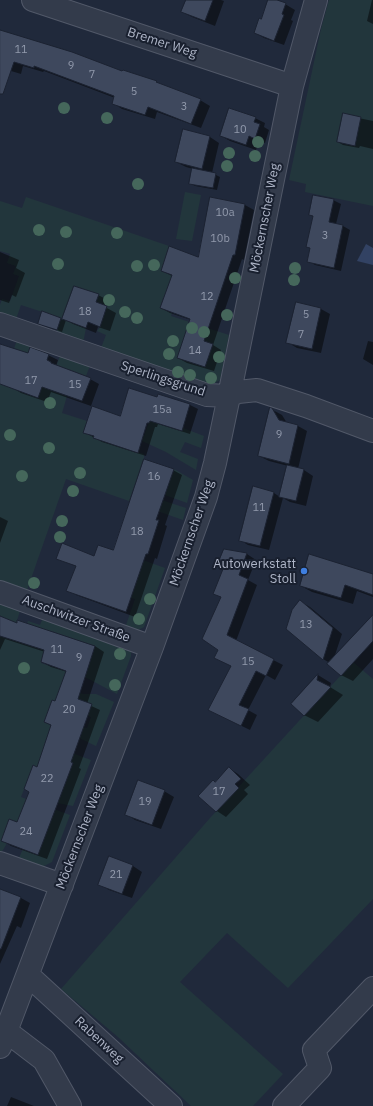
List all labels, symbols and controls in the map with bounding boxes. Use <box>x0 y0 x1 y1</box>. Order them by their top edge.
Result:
street label: Bremer Weg <box>125 24 199 62</box>
house number: 11 <box>14 43 28 57</box>
house number: 9 <box>68 59 74 73</box>
house number: 7 <box>89 68 95 82</box>
house number: 5 <box>131 85 137 99</box>
house number: 3 <box>181 100 187 114</box>
house number: 10 <box>233 123 247 137</box>
street label: Möckernscher Weg <box>247 162 283 274</box>
house number: 10a <box>215 206 235 220</box>
house number: 3 <box>322 229 328 243</box>
house number: 10b <box>210 232 230 246</box>
house number: 12 <box>200 290 214 304</box>
house number: 18 <box>78 305 92 319</box>
house number: 5 <box>303 308 309 322</box>
house number: 7 <box>298 328 304 342</box>
house number: 14 <box>188 344 202 358</box>
street label: Sperlingsgrund <box>119 358 207 400</box>
house number: 17 <box>24 374 38 388</box>
house number: 15 <box>68 378 82 392</box>
house number: 15a <box>152 403 172 417</box>
house number: 9 <box>276 428 282 442</box>
house number: 16 <box>147 470 161 484</box>
street label: Möckernscher Weg <box>167 478 217 588</box>
house number: 11 <box>252 501 266 515</box>
house number: 18 <box>130 525 144 539</box>
place label: Autowerkstatt Stoll <box>213 556 296 587</box>
marker: Autowerkstatt Stoll <box>299 566 309 576</box>
street label: Auschwitzer Straße <box>20 592 132 646</box>
house number: 13 <box>299 618 313 632</box>
house number: 11 <box>50 643 64 657</box>
house number: 9 <box>76 651 82 665</box>
house number: 15 <box>241 655 255 669</box>
house number: 20 <box>62 703 76 717</box>
house number: 22 <box>40 772 54 786</box>
street label: Möckernscher Weg <box>53 782 107 892</box>
house number: 17 <box>212 785 226 799</box>
house number: 19 <box>138 795 152 809</box>
house number: 24 <box>19 825 33 839</box>
house number: 21 <box>109 868 123 882</box>
street label: Rabenweg <box>71 1013 127 1067</box>

